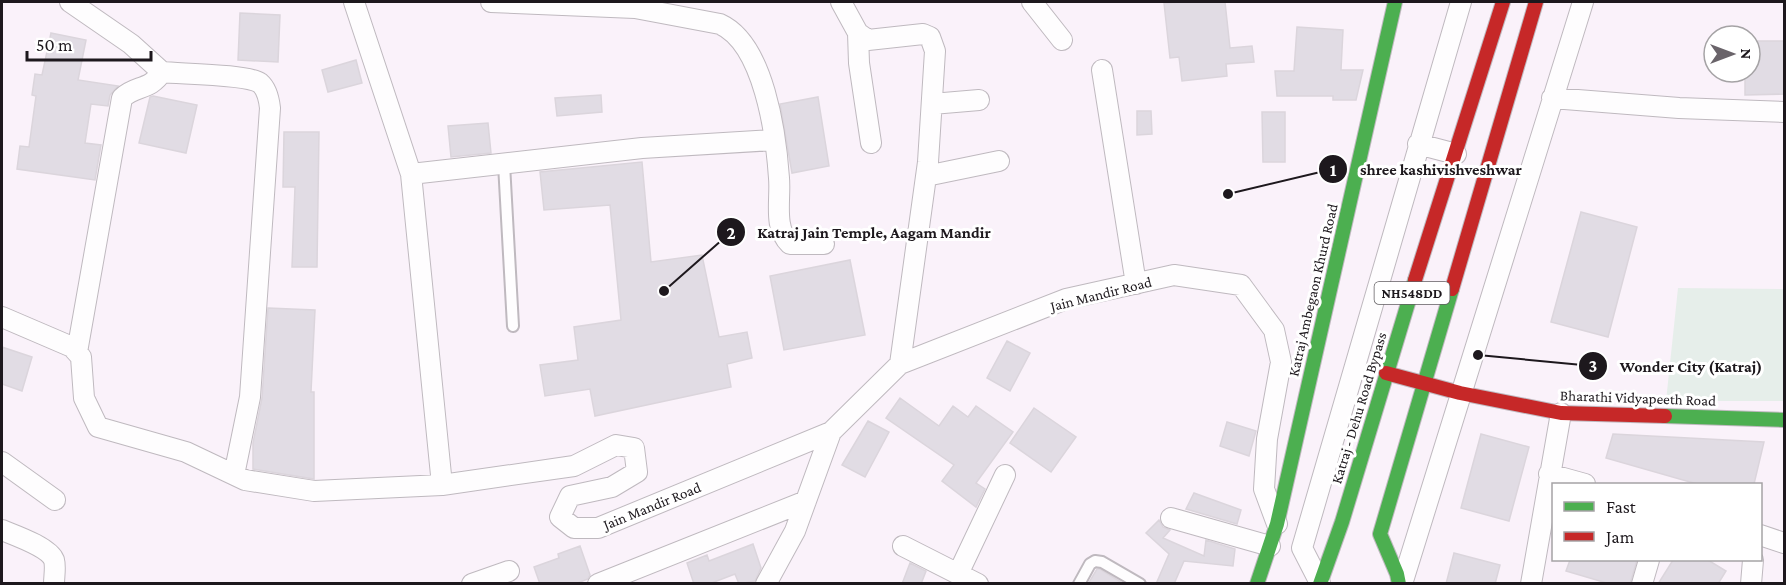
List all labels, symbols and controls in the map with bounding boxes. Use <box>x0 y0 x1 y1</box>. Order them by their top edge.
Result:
scale bar <box>27 24 152 62</box>
north arrow <box>1702 24 1762 84</box>
text: 50 m <box>36 35 73 55</box>
text: N <box>1738 49 1755 60</box>
callout: shree kashivishveshwar <box>1318 152 1533 186</box>
text: 1 <box>1330 160 1337 180</box>
text: shree kashivishveshwar <box>1360 161 1522 178</box>
street label: Katraj Ambegaon Khurd Road <box>1285 202 1342 378</box>
callout: Katraj Jain Temple, Aagam Mandir <box>716 215 1003 249</box>
text: 2 <box>726 223 736 243</box>
text: Katraj Jain Temple, Aagam Mandir <box>757 224 991 242</box>
street label: Jain Mandir Road <box>1047 274 1154 316</box>
road number: NH548DD <box>1374 282 1450 304</box>
street label: Katraj - Dehu Road Bypass <box>1328 330 1391 486</box>
callout: Wonder City (Katraj) <box>1578 349 1774 383</box>
text: 3 <box>1589 356 1597 376</box>
text: Wonder City (Katraj) <box>1619 358 1762 376</box>
street label: Bharathi Vidyapeeth Road <box>1560 387 1716 410</box>
street label: Jain Mandir Road <box>599 479 704 535</box>
legend <box>1552 483 1762 561</box>
text: Fast <box>1606 497 1637 517</box>
text: Jam <box>1604 527 1635 547</box>

